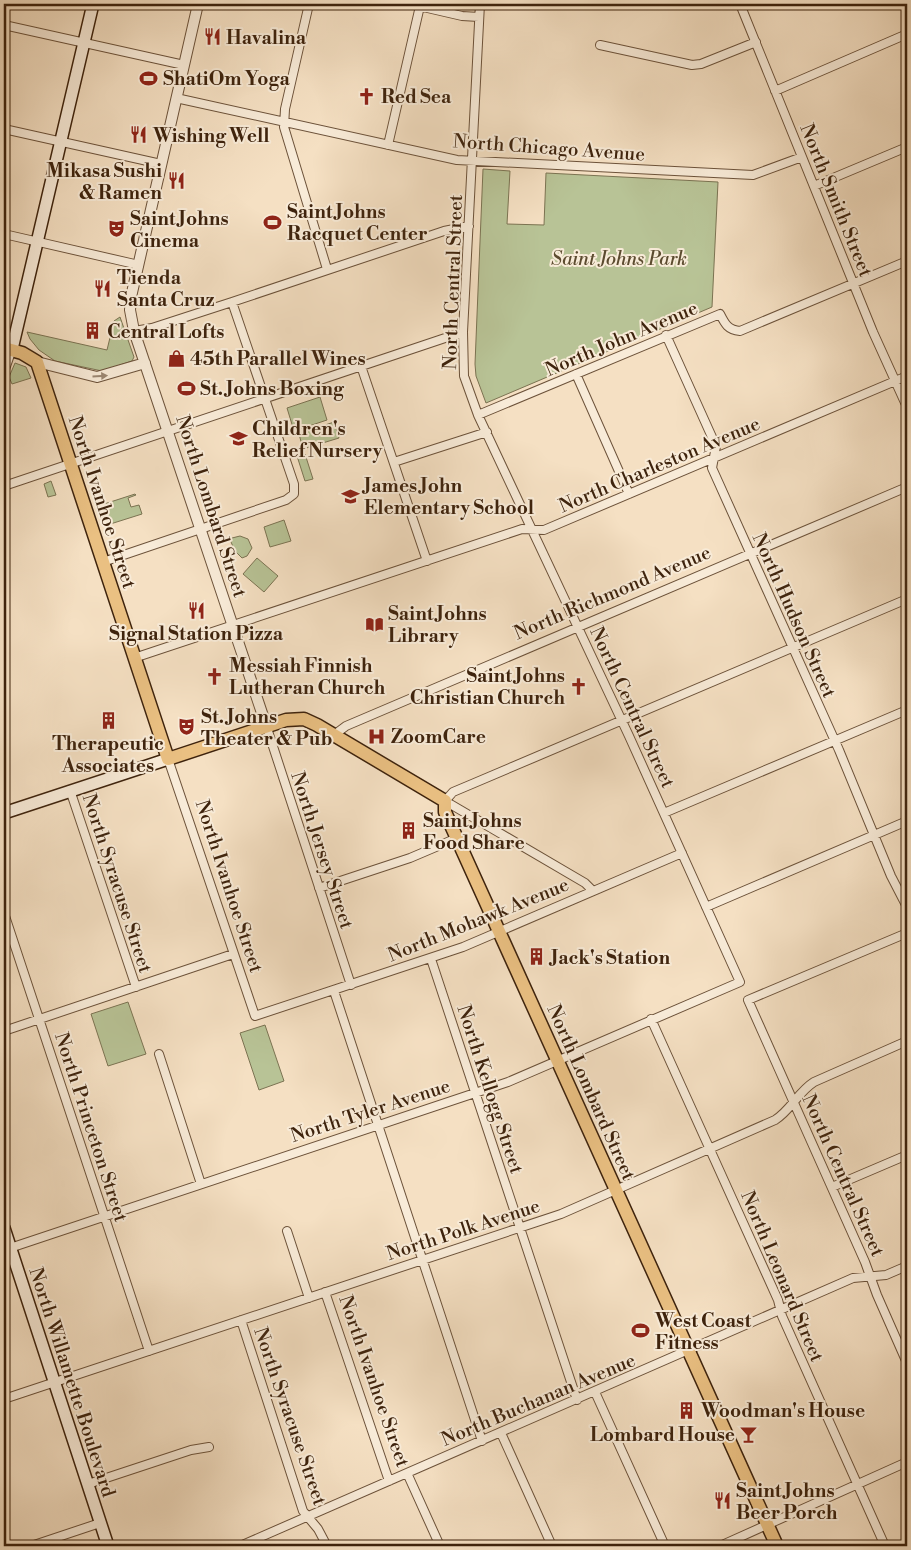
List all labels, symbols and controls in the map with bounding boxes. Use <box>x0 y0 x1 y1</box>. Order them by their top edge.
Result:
place label: Havalina <box>226 26 307 50</box>
restaurant icon: Havalina <box>202 27 222 47</box>
place label: ShatiOm Yoga <box>163 67 290 91</box>
sports icon: ShatiOm Yoga <box>139 68 159 88</box>
place label: Red Sea <box>381 85 452 109</box>
church icon: Red Sea <box>357 86 377 106</box>
street label: North Smith Street <box>794 120 878 281</box>
place label: Wishing Well <box>152 124 269 148</box>
restaurant icon: Wishing Well <box>129 125 149 145</box>
street label: North Chicago Avenue <box>452 129 646 167</box>
place label: Mikasa Sushi & Ramen <box>46 159 162 205</box>
restaurant icon: Mikasa Sushi & Ramen <box>166 171 186 191</box>
street label: North Central Street <box>438 194 468 370</box>
place label: Saint Johns Racquet Center <box>287 200 428 246</box>
place label: Saint Johns Cinema <box>130 207 229 253</box>
sports icon: Saint Johns Racquet Center <box>263 212 283 232</box>
theatre icon: Saint Johns Cinema <box>106 219 126 239</box>
park label: Saint Johns Park <box>551 247 687 271</box>
place label: Tienda Santa Cruz <box>117 266 215 312</box>
restaurant icon: Tienda Santa Cruz <box>93 278 113 298</box>
street label: North John Avenue <box>541 296 701 382</box>
place label: Central Lofts <box>107 320 224 344</box>
building icon: Central Lofts <box>83 321 103 341</box>
place label: 45th Parallel Wines <box>190 347 366 371</box>
shop icon: 45th Parallel Wines <box>166 348 186 368</box>
one-way arrow <box>93 371 109 379</box>
place label: St. Johns Boxing <box>200 377 345 401</box>
sports icon: St. Johns Boxing <box>176 378 196 398</box>
street label: North Lombard Street <box>170 412 252 601</box>
street label: North Charleston Avenue <box>555 412 764 518</box>
street label: North Ivanhoe Street <box>63 413 141 592</box>
place label: Children's Relief Nursery <box>252 417 383 463</box>
school or university icon: Children's Relief Nursery <box>228 429 248 449</box>
place label: James John Elementary School <box>361 474 534 520</box>
school or university icon: James John Elementary School <box>340 486 360 506</box>
street label: North Hudson Street <box>747 529 841 702</box>
street label: North Richmond Avenue <box>510 541 715 645</box>
restaurant icon: Signal Station Pizza <box>186 600 206 620</box>
place label: Saint Johns Library <box>388 602 487 648</box>
library icon: Saint Johns Library <box>364 614 384 634</box>
place label: Signal Station Pizza <box>109 622 284 646</box>
street label: North Central Street <box>584 623 680 792</box>
place label: Messiah Finnish Lutheran Church <box>229 654 386 700</box>
place label: Saint Johns Christian Church <box>410 664 565 710</box>
church icon: Messiah Finnish Lutheran Church <box>205 666 225 686</box>
church icon: Saint Johns Christian Church <box>569 676 589 696</box>
place label: St. Johns Theater & Pub <box>201 705 332 751</box>
building icon: Therapeutic Associates <box>98 710 118 730</box>
theatre icon: St. Johns Theater & Pub <box>177 717 197 737</box>
place label: ZoomCare <box>391 725 486 749</box>
hospital icon: ZoomCare <box>367 726 387 746</box>
place label: Therapeutic Associates <box>52 732 164 778</box>
street label: North Jersey Street <box>285 769 359 932</box>
street label: North Syracuse Street <box>77 791 157 976</box>
street label: North Ivanhoe Street <box>190 797 268 976</box>
place label: Saint Johns Food Share <box>423 809 525 855</box>
building icon: Saint Johns Food Share <box>399 821 419 841</box>
street label: North Mohawk Avenue <box>384 873 573 967</box>
place label: Jack's Station <box>548 946 670 970</box>
building icon: Jack's Station <box>527 947 547 967</box>
street label: North Lombard Street <box>541 1001 641 1184</box>
street label: North Kellogg Street <box>451 1002 529 1177</box>
street label: North Princeton Street <box>49 1029 133 1225</box>
street label: North Tyler Avenue <box>287 1074 453 1148</box>
street label: North Central Street <box>797 1091 890 1261</box>
street label: North Leonard Street <box>735 1187 829 1366</box>
street label: North Polk Avenue <box>384 1194 543 1266</box>
street label: North Willamette Boulevard <box>24 1264 121 1500</box>
street label: North Ivanhoe Street <box>333 1292 415 1471</box>
place label: West Coast Fitness <box>654 1309 751 1355</box>
sports icon: West Coast Fitness <box>631 1321 651 1341</box>
street label: North Syracuse Street <box>248 1324 332 1509</box>
street label: North Buchanan Avenue <box>438 1348 639 1452</box>
place label: Woodman's House <box>700 1399 865 1423</box>
building icon: Woodman's House <box>677 1400 697 1420</box>
place label: Lombard House <box>590 1423 735 1447</box>
bar icon: Lombard House <box>739 1424 759 1444</box>
place label: Saint Johns Beer Porch <box>736 1479 838 1525</box>
restaurant icon: Saint Johns Beer Porch <box>712 1491 732 1511</box>

